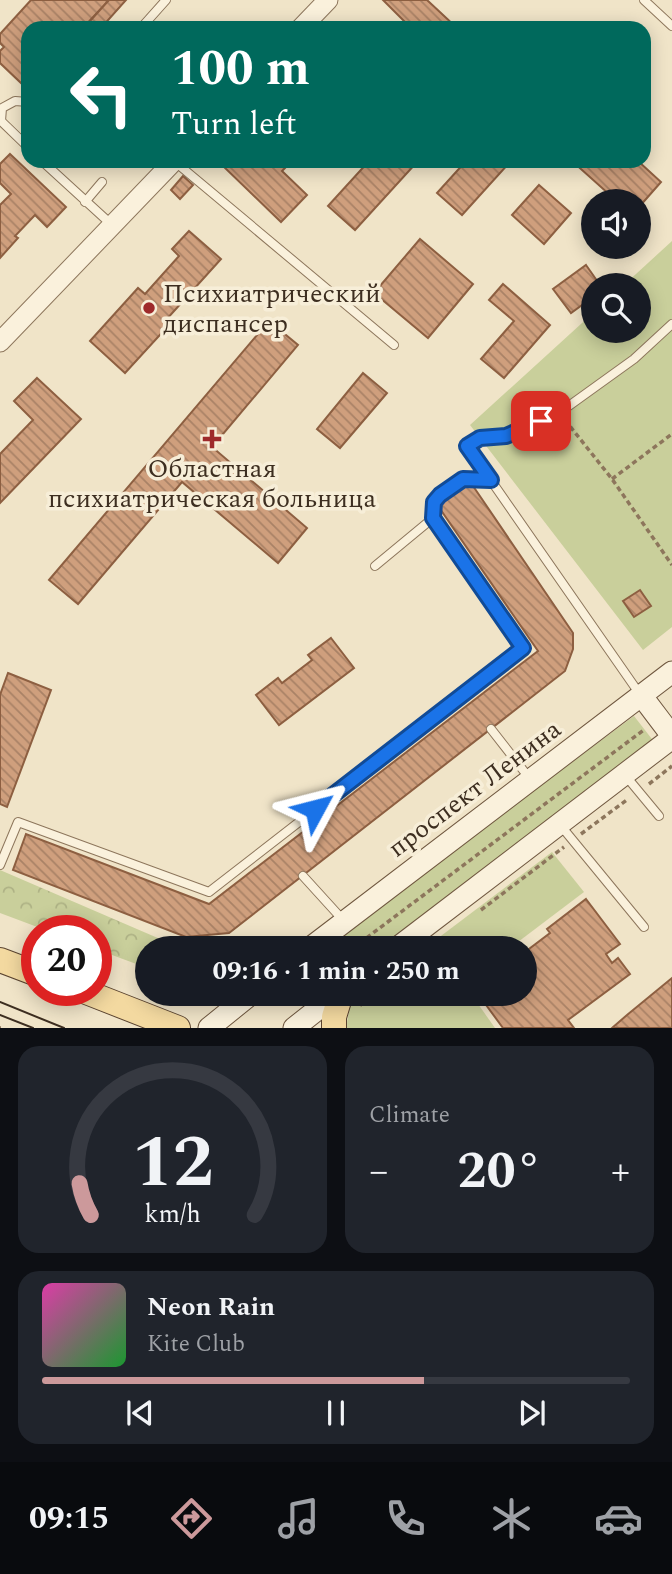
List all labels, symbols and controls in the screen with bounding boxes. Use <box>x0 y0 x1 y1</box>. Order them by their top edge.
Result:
text: 100 m <box>171 32 310 107</box>
icon: left <box>56 49 147 140</box>
text: Turn left <box>171 100 297 149</box>
map controls <box>581 189 651 343</box>
button: sound <box>581 189 651 259</box>
button: search <box>581 273 651 343</box>
place label: Психиатрический диспансер <box>163 274 381 344</box>
marker: Психиатрический диспансер <box>141 300 157 316</box>
pin <box>511 391 571 451</box>
icon: arrive <box>522 402 560 440</box>
marker: Областная психиатрическая больница <box>202 429 222 449</box>
place label: Областная психиатрическая больница <box>48 449 376 519</box>
street label: проспект Ленина <box>379 710 570 868</box>
position arrow <box>278 772 352 846</box>
speed limit sign: 20 <box>21 915 112 1006</box>
text: 09:16 · 1 min · 250 m <box>212 951 460 991</box>
text: Climate <box>369 1098 450 1133</box>
text: 12 <box>132 1109 213 1220</box>
text: 20° <box>457 1132 542 1211</box>
text: − <box>369 1143 388 1201</box>
text: + <box>611 1143 630 1201</box>
text: km/h <box>144 1196 201 1234</box>
text: Neon Rain <box>147 1287 275 1327</box>
text: Kite Club <box>147 1327 245 1362</box>
icon: previous <box>121 1394 159 1432</box>
icon: pause <box>317 1394 355 1432</box>
icon: next <box>513 1394 551 1432</box>
text: 09:15 <box>29 1494 109 1543</box>
icon: directions <box>167 1494 216 1543</box>
icon: music <box>274 1494 323 1543</box>
icon: phone <box>381 1494 430 1543</box>
icon: climate <box>487 1494 536 1543</box>
icon: car <box>594 1494 643 1543</box>

